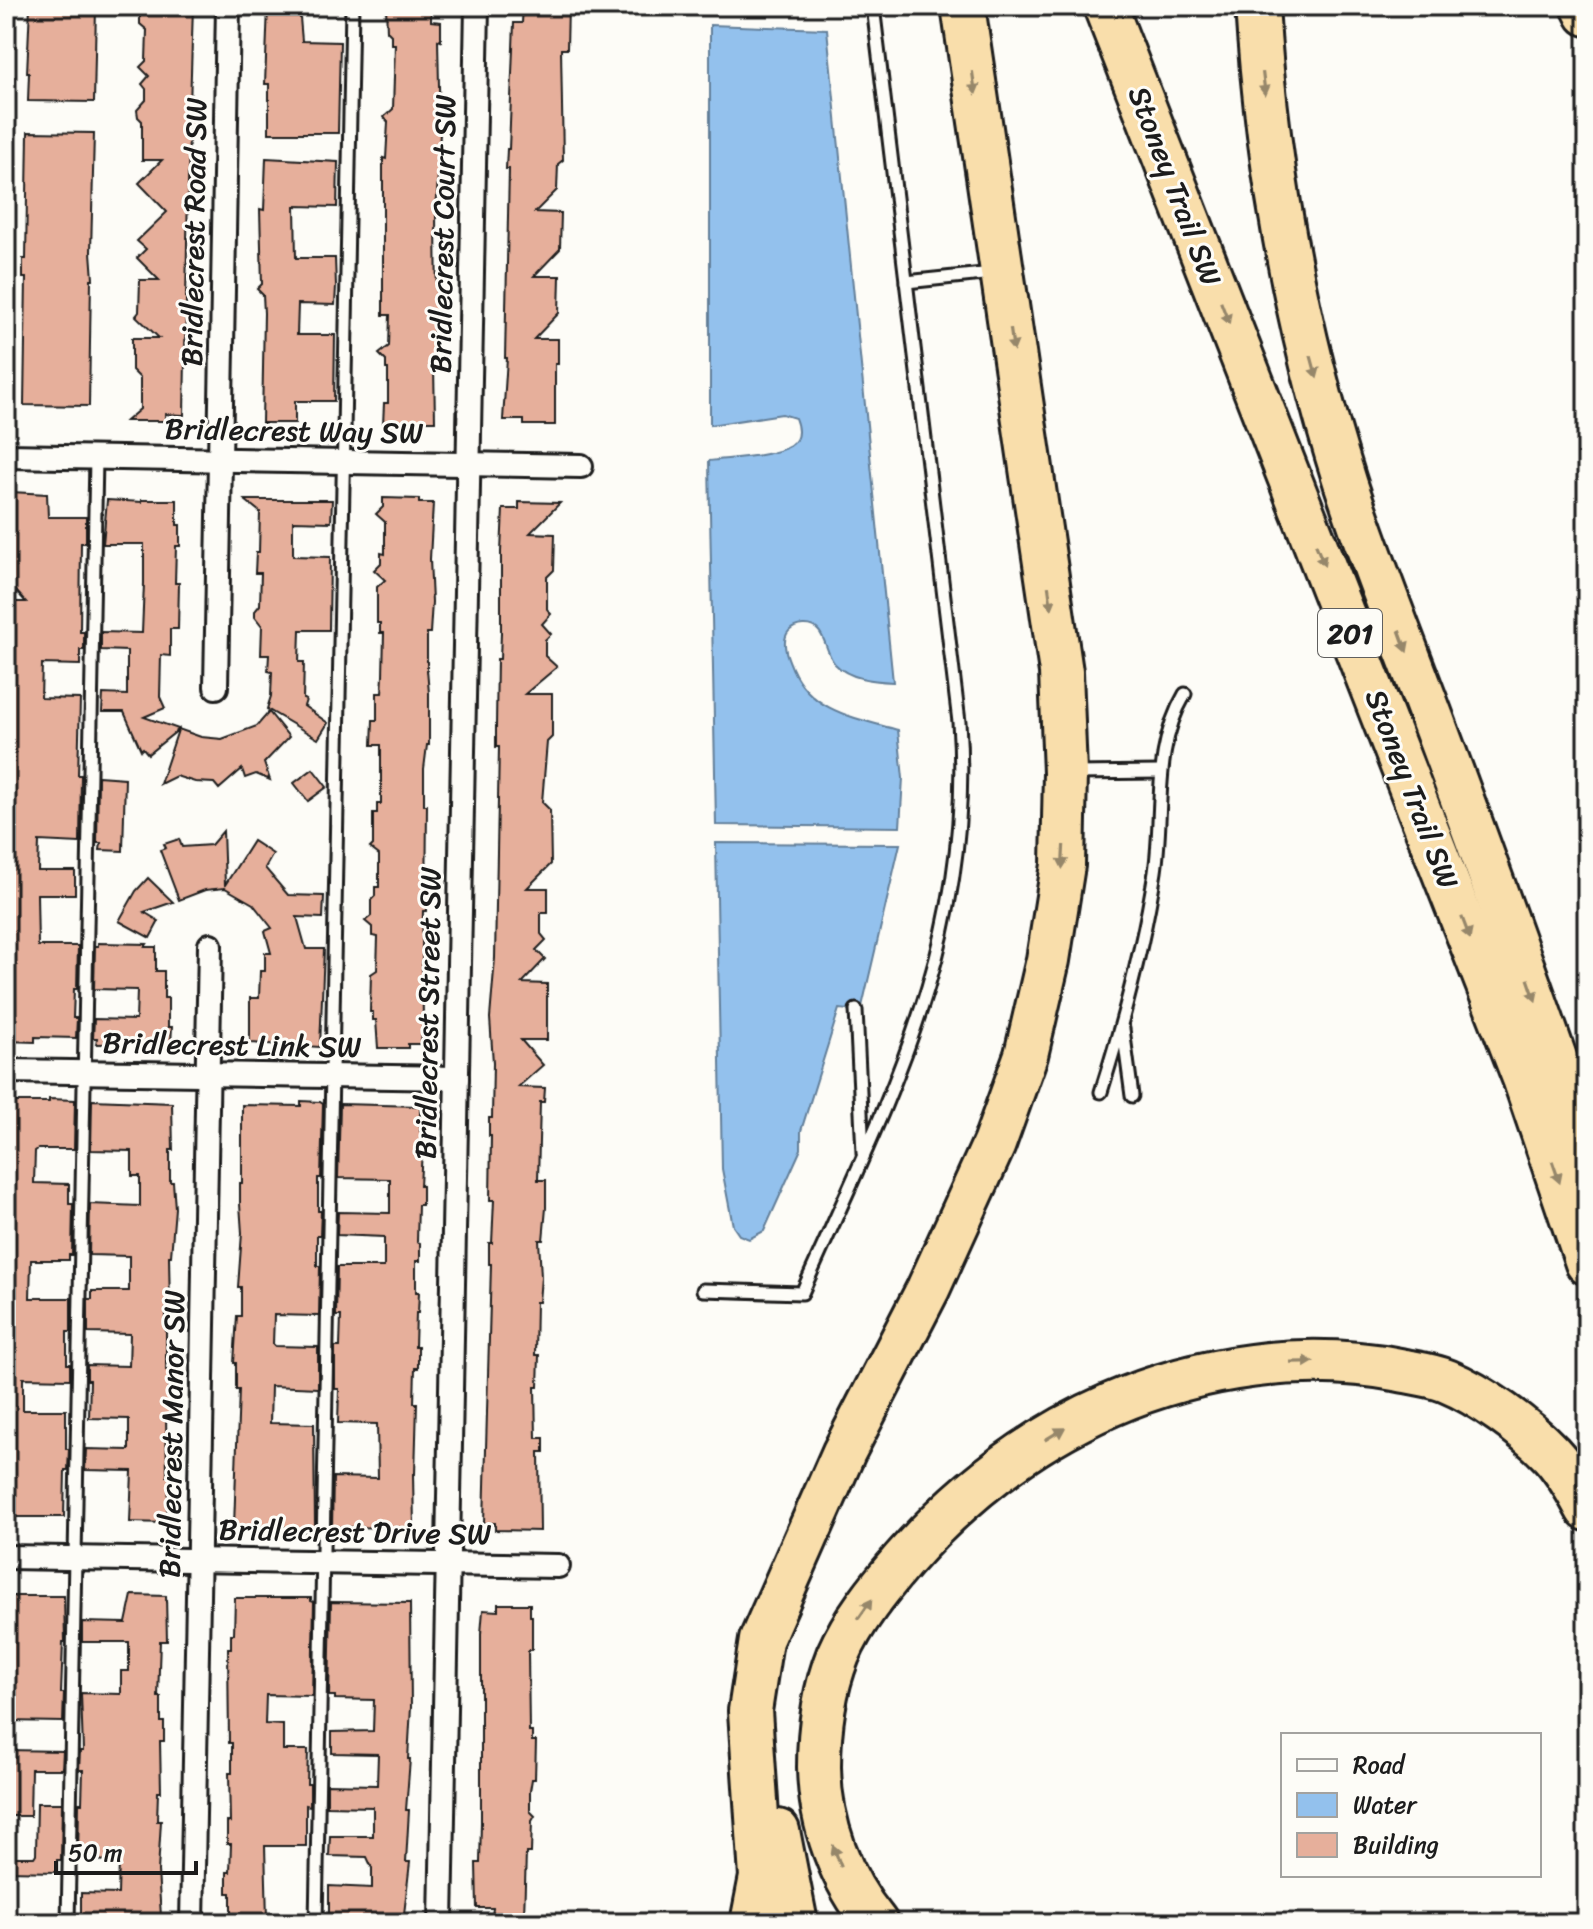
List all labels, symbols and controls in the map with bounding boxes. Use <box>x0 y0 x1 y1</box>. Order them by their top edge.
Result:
one-way arrow <box>968 71 981 96</box>
one-way arrow <box>1257 72 1270 97</box>
street label: Stoney Trail SW <box>1112 78 1238 294</box>
street label: Bridlecrest Court SW <box>414 94 472 374</box>
street label: Bridlecrest Road SW <box>165 97 223 367</box>
one-way arrow <box>1219 301 1232 325</box>
one-way arrow <box>1006 328 1019 353</box>
one-way arrow <box>1309 354 1321 379</box>
street label: Bridlecrest Way SW <box>164 402 424 460</box>
one-way arrow <box>1314 543 1327 567</box>
one-way arrow <box>1044 586 1057 611</box>
road number: 201 <box>1318 609 1382 657</box>
one-way arrow <box>1397 629 1410 653</box>
street label: Stoney Trail SW <box>1349 681 1475 897</box>
one-way arrow <box>1057 845 1070 870</box>
street label: Bridlecrest Street SW <box>398 866 458 1160</box>
one-way arrow <box>1460 916 1473 940</box>
one-way arrow <box>1526 978 1539 1002</box>
street label: Bridlecrest Link SW <box>102 1016 362 1074</box>
one-way arrow <box>1551 1160 1563 1184</box>
street label: Bridlecrest Manor SW <box>142 1289 202 1578</box>
one-way arrow <box>1290 1356 1315 1369</box>
one-way arrow <box>1044 1427 1066 1441</box>
street label: Bridlecrest Drive SW <box>218 1503 492 1561</box>
one-way arrow <box>857 1598 872 1619</box>
legend <box>1281 1733 1541 1877</box>
text: Road <box>1353 1744 1407 1786</box>
text: Water <box>1353 1784 1418 1826</box>
text: Building <box>1353 1824 1439 1866</box>
scale bar <box>56 1825 196 1875</box>
text: 50 m <box>68 1832 123 1874</box>
one-way arrow <box>830 1844 843 1868</box>

